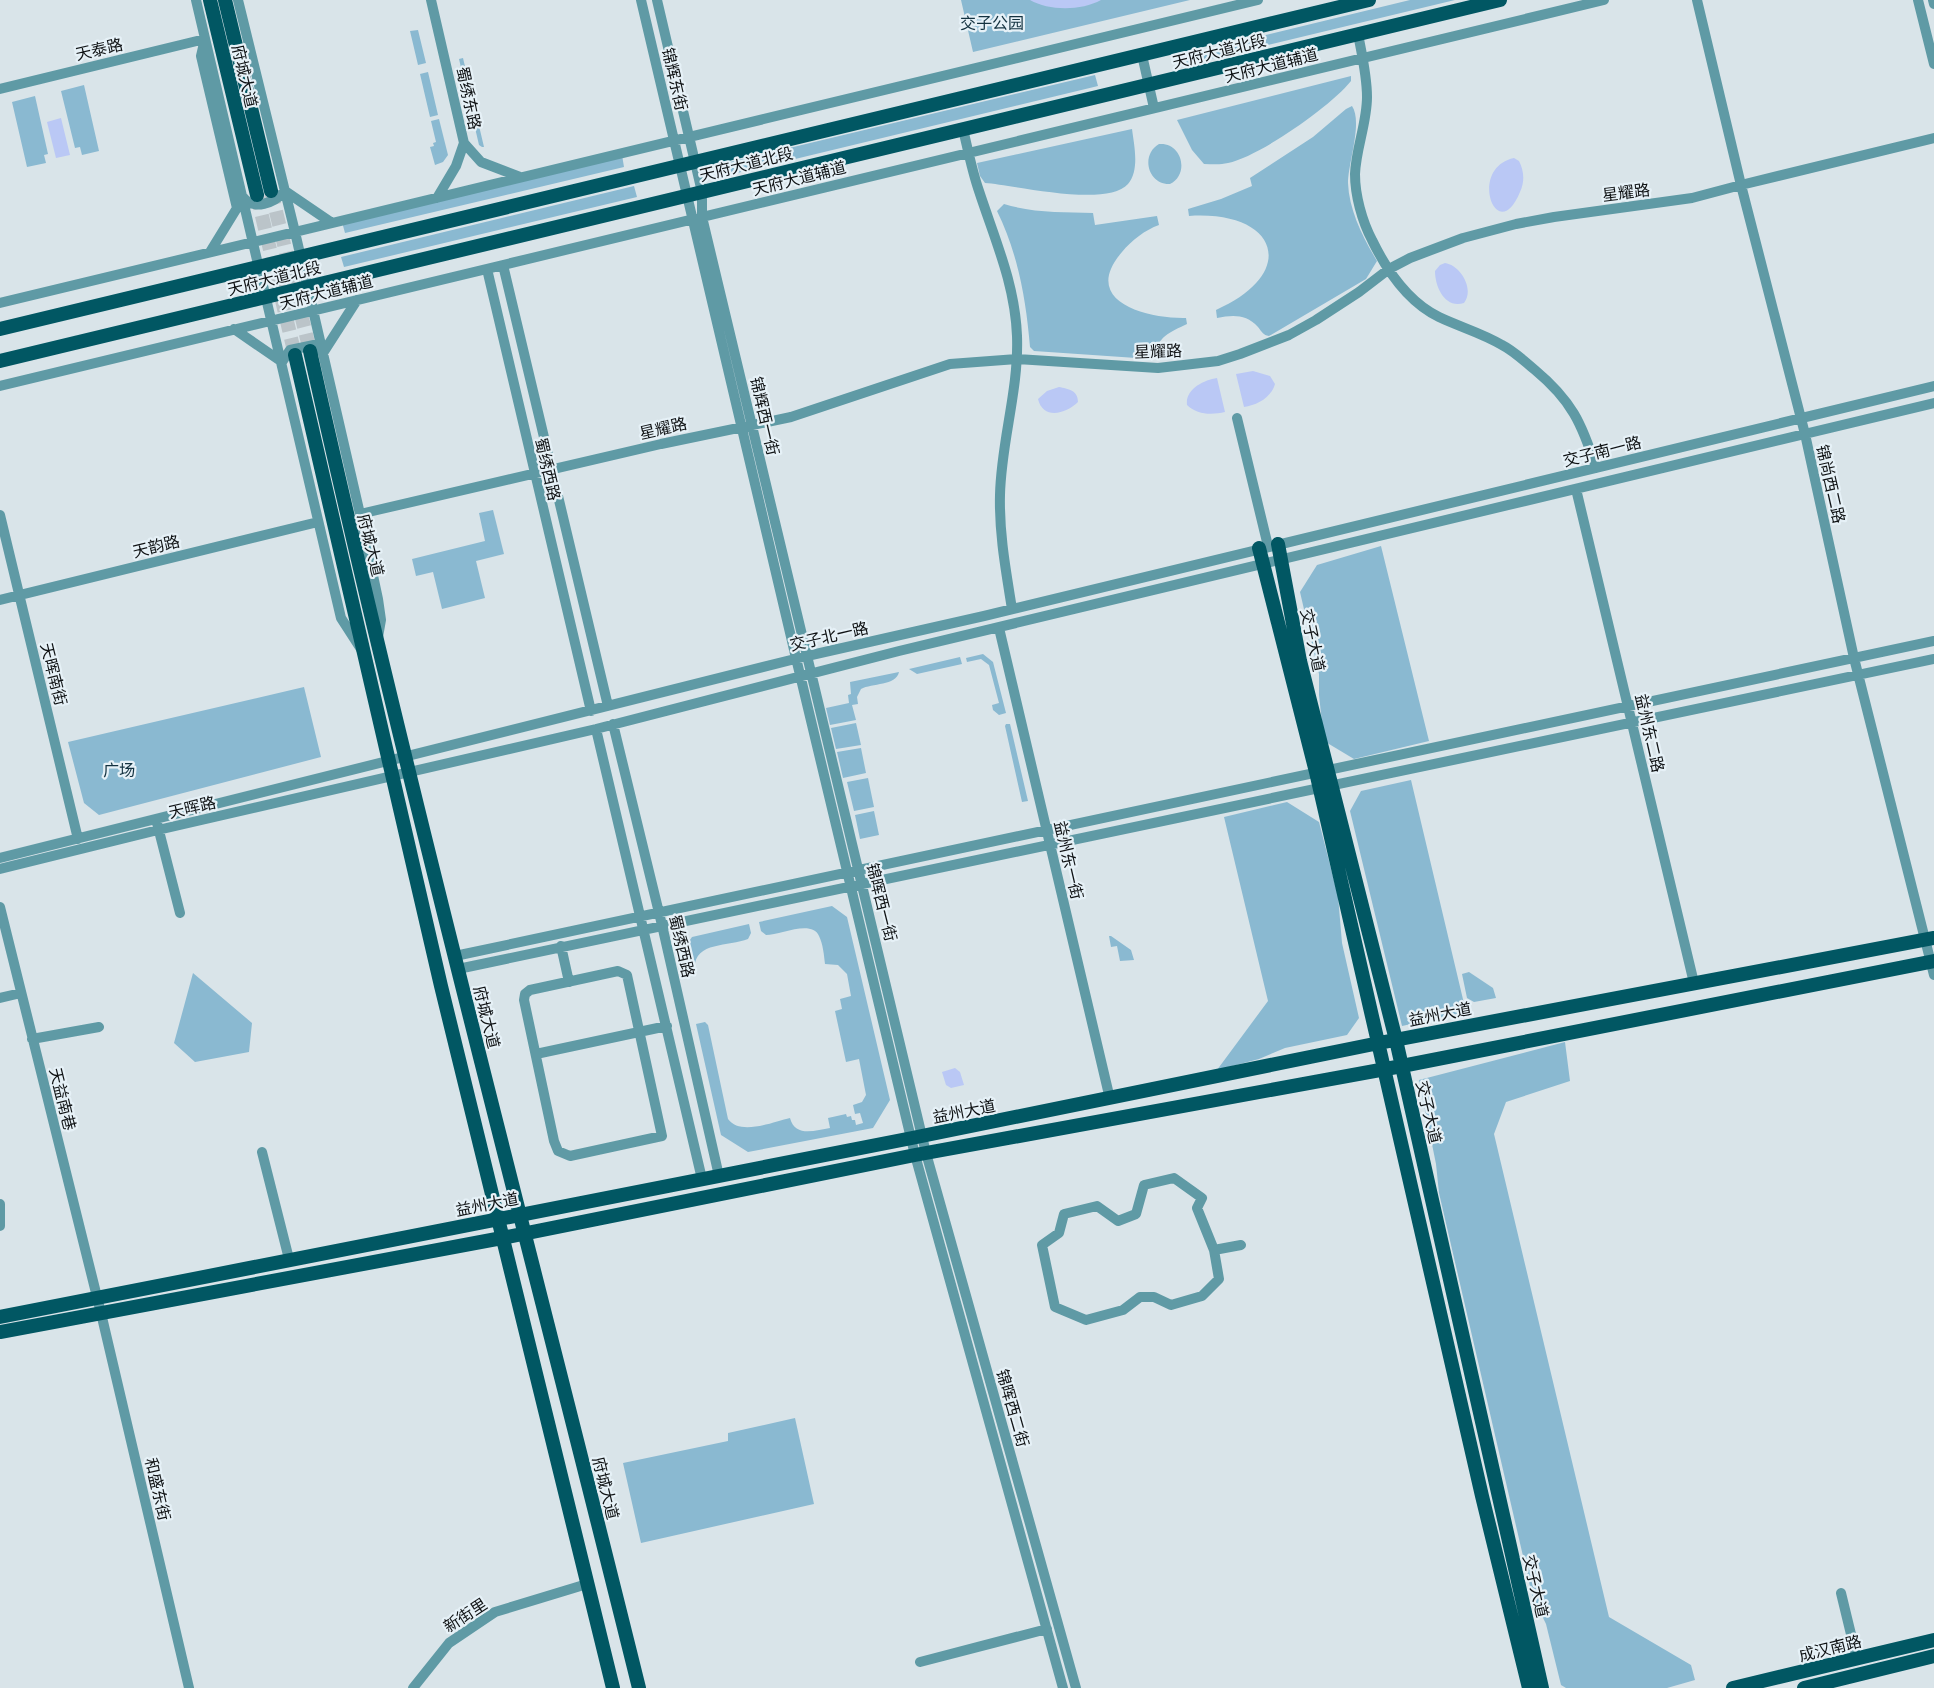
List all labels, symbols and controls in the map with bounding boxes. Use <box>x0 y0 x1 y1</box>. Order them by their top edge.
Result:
park label: 交子公园 <box>960 14 1024 33</box>
street label: 天府大道北段 <box>1170 31 1268 72</box>
street label: 天泰路 <box>74 35 125 64</box>
street label: 府城大道 <box>228 43 261 109</box>
street label: 天府大道辅道 <box>1222 45 1320 86</box>
street label: 锦辉东街 <box>658 46 691 112</box>
street label: 蜀绣东路 <box>453 65 484 131</box>
street label: 天府大道北段 <box>697 144 795 185</box>
street label: 天府大道辅道 <box>750 158 848 199</box>
street label: 星耀路 <box>1601 180 1651 205</box>
street label: 天府大道北段 <box>225 258 323 299</box>
street label: 天府大道辅道 <box>277 272 375 313</box>
street label: 星耀路 <box>1134 341 1182 362</box>
street label: 锦辉西一街 <box>746 375 783 457</box>
street label: 星耀路 <box>638 414 689 443</box>
street label: 交子南一路 <box>1561 433 1643 470</box>
street label: 蜀绣西路 <box>531 436 564 502</box>
street label: 锦尚西二路 <box>1812 443 1849 525</box>
street label: 府城大道 <box>354 512 387 578</box>
street label: 天韵路 <box>131 531 182 562</box>
street label: 交子大道 <box>1297 607 1328 673</box>
street label: 交子北一路 <box>788 618 870 655</box>
street label: 天晖南街 <box>37 641 70 707</box>
street label: 益州东二路 <box>1631 692 1668 774</box>
park label: 广场 <box>103 761 135 780</box>
street label: 天晖路 <box>167 793 218 822</box>
street label: 益州东一街 <box>1050 819 1087 901</box>
street label: 锦晖西一街 <box>863 861 900 943</box>
street label: 蜀绣西路 <box>665 913 698 979</box>
street label: 府城大道 <box>470 984 503 1050</box>
street label: 益州大道 <box>1407 999 1473 1030</box>
street label: 天益南巷 <box>46 1066 79 1132</box>
street label: 交子大道 <box>1412 1079 1445 1145</box>
street label: 益州大道 <box>931 1096 997 1127</box>
street label: 益州大道 <box>454 1189 520 1220</box>
street label: 锦晖西二街 <box>992 1367 1033 1449</box>
street label: 府城大道 <box>589 1455 622 1521</box>
street label: 和盛东街 <box>141 1456 174 1522</box>
street label: 交子大道 <box>1519 1553 1552 1619</box>
street label: 新街里 <box>440 1594 491 1636</box>
street label: 成汉南路 <box>1797 1632 1863 1665</box>

